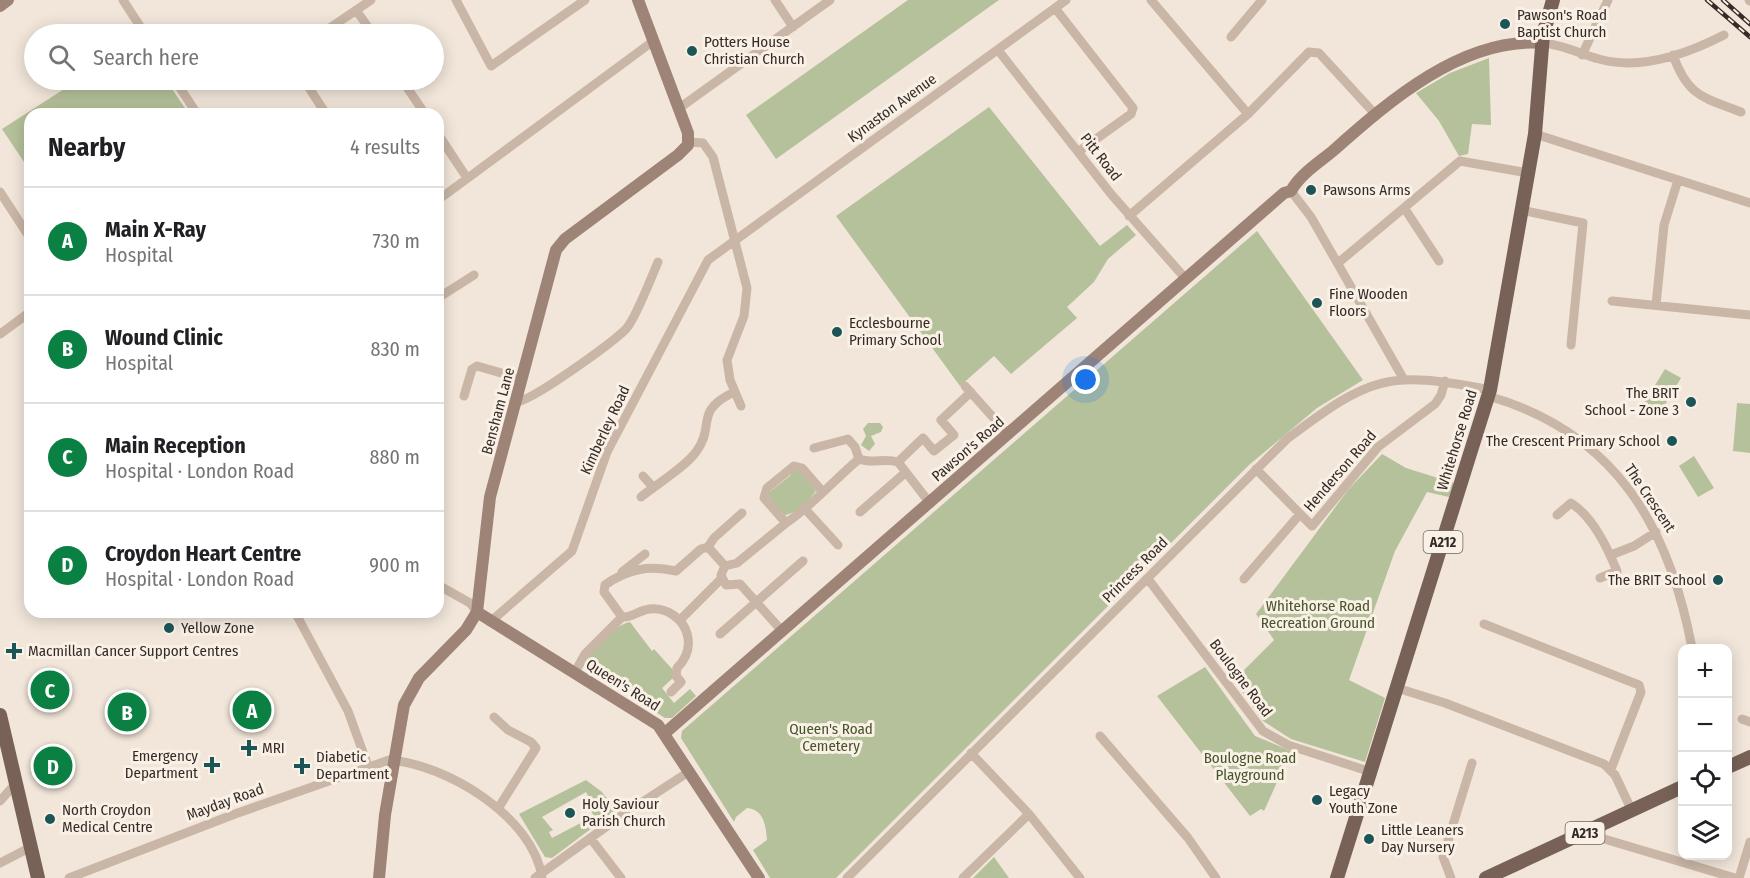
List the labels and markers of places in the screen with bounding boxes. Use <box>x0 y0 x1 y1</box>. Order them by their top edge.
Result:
place label: Pawson's Road Baptist Church <box>1517 6 1607 41</box>
marker: Pawson's Road Baptist Church <box>1498 17 1512 31</box>
place label: Potters House Christian Church <box>704 33 805 68</box>
marker: Potters House Christian Church <box>685 44 699 58</box>
place label: Pawsons Arms <box>1323 181 1410 199</box>
marker: Pawsons Arms <box>1304 183 1318 197</box>
place label: Fine Wooden Floors <box>1329 285 1408 320</box>
marker: Fine Wooden Floors <box>1310 296 1324 310</box>
place label: Ecclesbourne Primary School <box>849 314 941 349</box>
marker: Ecclesbourne Primary School <box>830 325 844 339</box>
place label: The BRIT School - Zone 3 <box>1585 384 1679 419</box>
marker: The BRIT School - Zone 3 <box>1684 395 1698 409</box>
place label: The Crescent Primary School <box>1486 432 1660 450</box>
marker: The Crescent Primary School <box>1665 434 1679 448</box>
place label: The BRIT School <box>1608 571 1706 589</box>
marker: The BRIT School <box>1711 573 1725 587</box>
place label: Yellow Zone <box>181 619 254 637</box>
marker: Yellow Zone <box>162 621 176 635</box>
marker: Macmillan Cancer Support Centres <box>5 642 23 660</box>
place label: Macmillan Cancer Support Centres <box>28 642 238 660</box>
pin: C <box>31 668 70 712</box>
pin: A <box>232 688 272 732</box>
pin: B <box>108 690 146 734</box>
marker: MRI <box>240 739 258 757</box>
place label: MRI <box>262 739 285 757</box>
pin: D <box>34 744 72 789</box>
place label: Emergency Department <box>125 747 198 782</box>
place label: Diabetic Department <box>316 748 389 783</box>
marker: Emergency Department <box>203 756 221 774</box>
marker: Diabetic Department <box>293 757 311 775</box>
place label: Legacy Youth Zone <box>1329 782 1398 817</box>
marker: Legacy Youth Zone <box>1310 793 1324 807</box>
place label: Holy Saviour Parish Church <box>582 795 666 830</box>
place label: North Croydon Medical Centre <box>62 801 153 836</box>
marker: Holy Saviour Parish Church <box>563 806 577 820</box>
marker: North Croydon Medical Centre <box>43 812 57 826</box>
place label: Little Leaners Day Nursery <box>1381 821 1464 856</box>
marker: Little Leaners Day Nursery <box>1362 832 1376 846</box>

